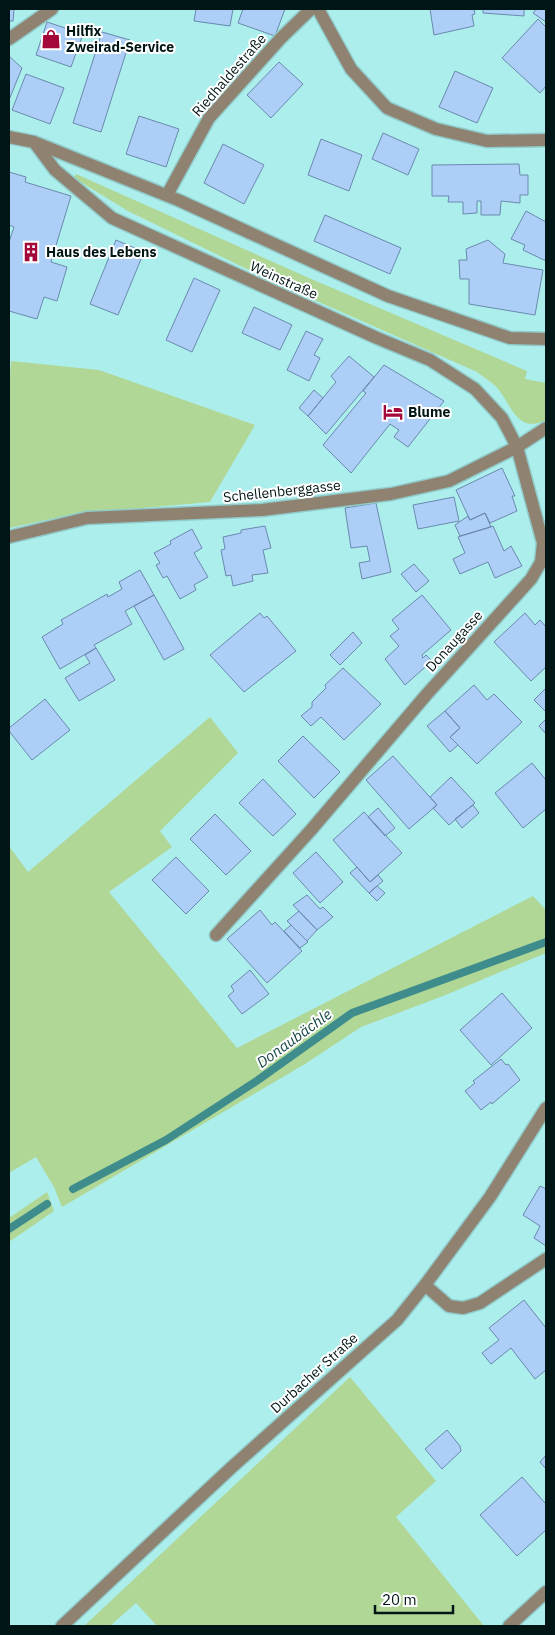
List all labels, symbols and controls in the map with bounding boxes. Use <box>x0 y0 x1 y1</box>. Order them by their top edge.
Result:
place label: Hilfix Zweirad-Service <box>66 22 174 56</box>
shop icon: Hilfix Zweirad-Service <box>40 28 62 50</box>
street label: Riedhaldestraße <box>188 30 270 120</box>
building icon: Haus des Lebens <box>20 241 42 263</box>
place label: Haus des Lebens <box>46 243 156 261</box>
street label: Weinstraße <box>247 257 321 303</box>
hotel icon: Blume <box>382 401 404 423</box>
place label: Blume <box>408 403 450 421</box>
street label: Schellenberggasse <box>222 476 342 506</box>
street label: Donaugasse <box>422 606 487 676</box>
water label: Donaubächle <box>253 1004 336 1072</box>
street label: Durbacher Straße <box>267 1329 362 1417</box>
scale bar <box>375 1582 452 1614</box>
text: 20 m <box>382 1590 417 1609</box>

